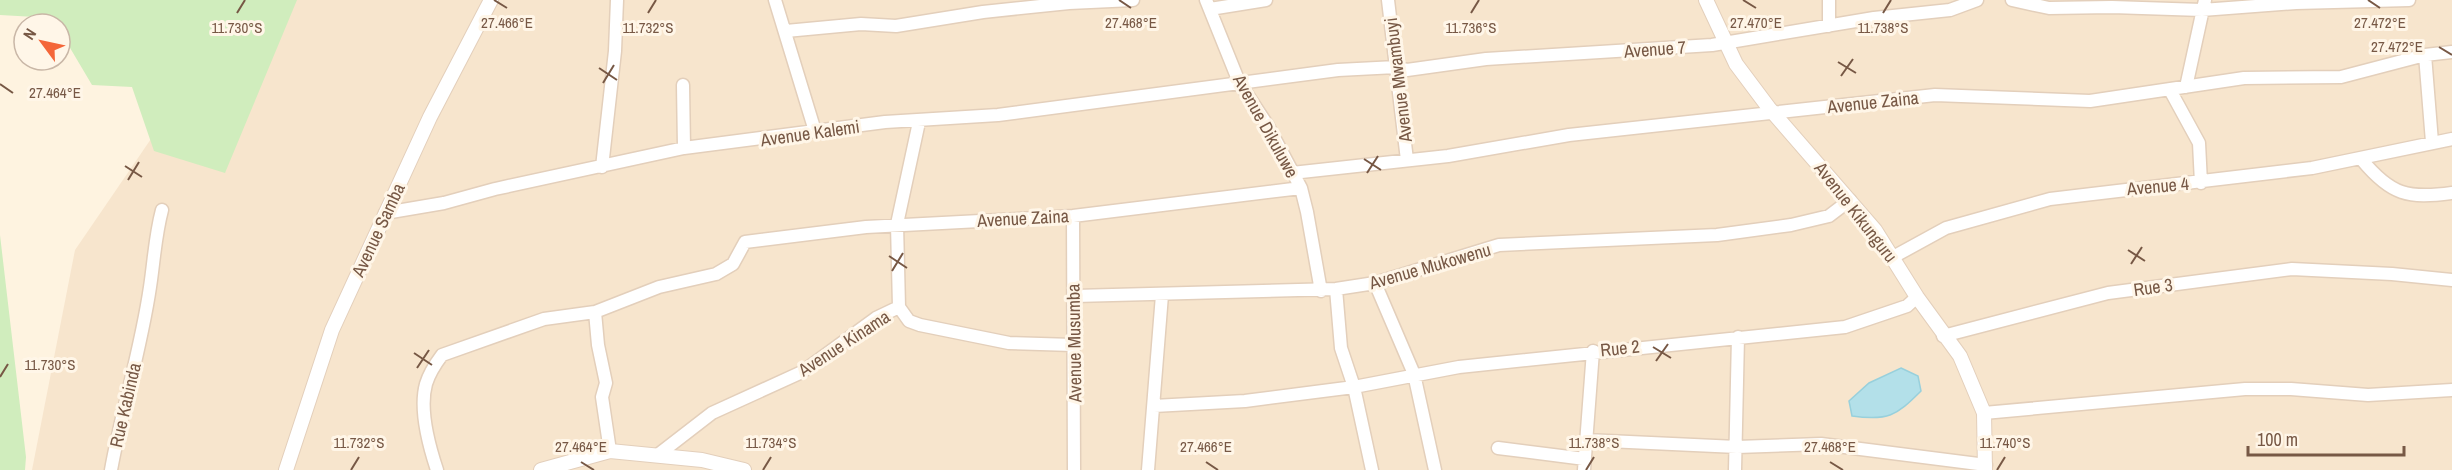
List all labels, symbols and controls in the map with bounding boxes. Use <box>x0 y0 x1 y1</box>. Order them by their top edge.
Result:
north arrow <box>12 12 72 72</box>
text: 27.466°E <box>481 12 533 33</box>
text: 27.468°E <box>1105 12 1157 33</box>
text: 27.470°E <box>1730 12 1782 33</box>
text: 27.472°E <box>2354 12 2406 33</box>
street label: Avenue Mwambuyi <box>1378 16 1418 145</box>
text: 11.730°S <box>212 17 262 38</box>
text: 11.732°S <box>623 17 673 38</box>
text: 11.736°S <box>1446 17 1496 38</box>
text: 11.738°S <box>1858 17 1908 38</box>
text: N <box>18 24 41 44</box>
street label: Avenue 7 <box>1622 34 1687 64</box>
text: 27.472°E <box>2371 36 2423 57</box>
street label: Avenue Dikuluwe <box>1227 69 1305 182</box>
text: 27.464°E <box>29 82 81 103</box>
street label: Avenue Zaina <box>1825 85 1920 119</box>
street label: Avenue Kalemi <box>758 114 861 152</box>
street label: Avenue Kikunguru <box>1808 156 1903 267</box>
street label: Avenue 4 <box>2125 171 2190 201</box>
street label: Avenue Samba <box>345 179 411 282</box>
street label: Avenue Zaina <box>976 203 1069 233</box>
street label: Avenue Mukowenu <box>1365 237 1494 296</box>
street label: Rue 3 <box>2132 272 2174 302</box>
street label: Avenue Musumba <box>1060 283 1088 404</box>
street label: Avenue Kinama <box>792 304 895 383</box>
street label: Rue 2 <box>1599 334 1641 362</box>
text: 11.730°S <box>25 354 75 375</box>
street label: Rue Kabinda <box>103 360 147 450</box>
scale bar <box>2248 419 2404 457</box>
text: 100 m <box>2257 427 2298 452</box>
text: 11.732°S <box>334 432 384 453</box>
text: 11.734°S <box>746 432 796 453</box>
text: 11.738°S <box>1569 432 1619 453</box>
text: 11.740°S <box>1980 432 2030 453</box>
text: 27.464°E <box>555 436 607 457</box>
text: 27.466°E <box>1180 436 1232 457</box>
text: 27.468°E <box>1804 436 1856 457</box>

